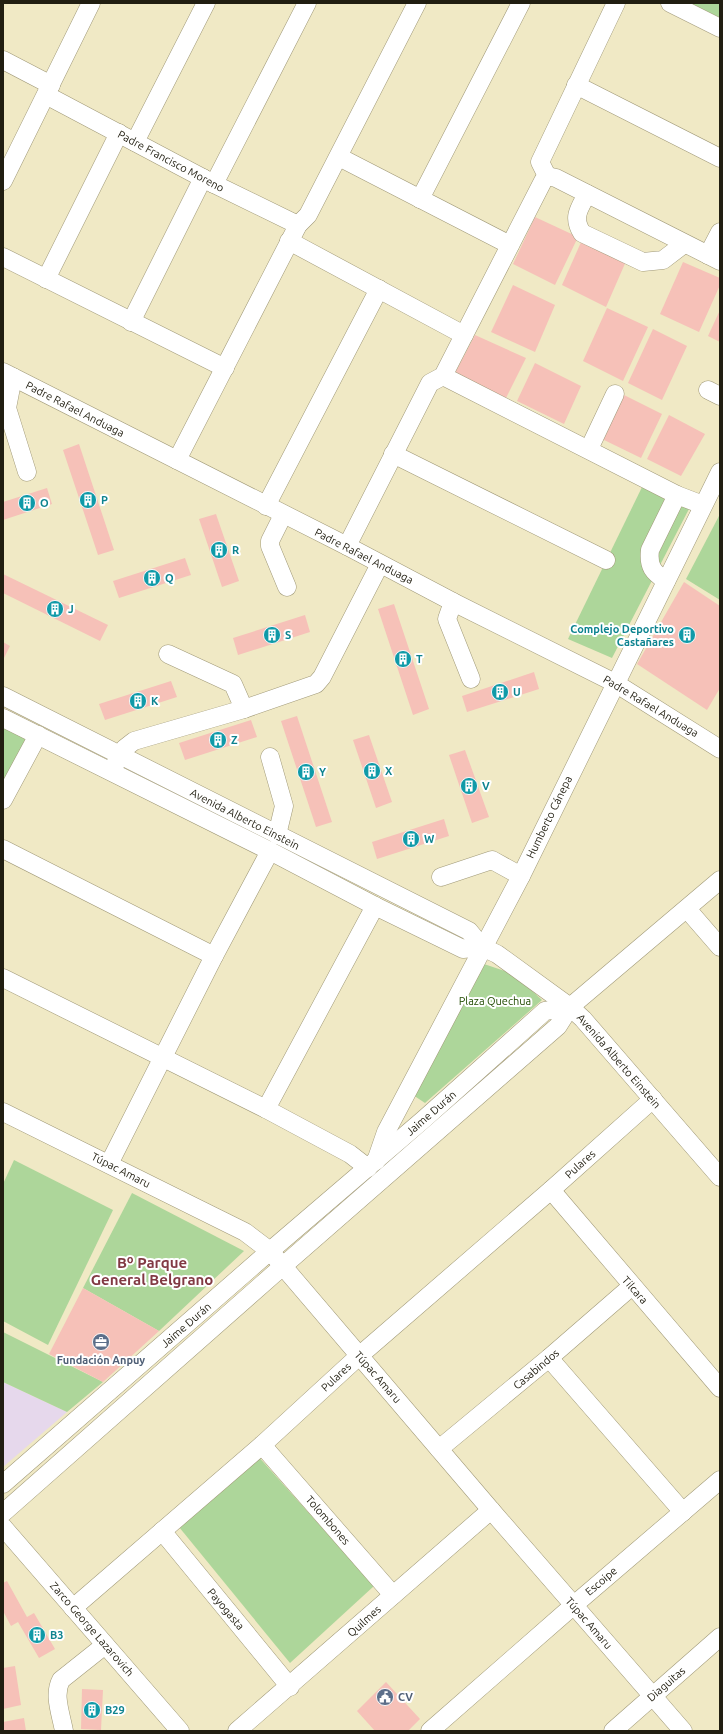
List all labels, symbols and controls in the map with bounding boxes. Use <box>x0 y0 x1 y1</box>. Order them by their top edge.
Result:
street label: Padre Francisco Moreno <box>116 128 226 194</box>
street label: Padre Rafael Anduaga <box>24 379 126 439</box>
building icon: P <box>78 490 98 510</box>
building icon: O <box>17 493 37 513</box>
place label: P <box>101 494 108 506</box>
place label: O <box>40 497 49 509</box>
street label: Padre Rafael Anduaga <box>313 526 415 586</box>
building icon: R <box>209 540 229 560</box>
place label: R <box>232 544 239 556</box>
building icon: Q <box>142 568 162 588</box>
place label: Q <box>165 572 174 584</box>
building icon: J <box>45 599 65 619</box>
place label: J <box>68 603 74 615</box>
place label: Complejo Deportivo Castañares <box>570 623 674 648</box>
building icon: S <box>262 625 282 645</box>
building icon: Complejo Deportivo Castañares <box>677 625 697 645</box>
place label: S <box>285 629 291 641</box>
building icon: T <box>393 649 413 669</box>
place label: T <box>416 653 423 665</box>
street label: Padre Rafael Anduaga <box>601 673 701 739</box>
building icon: U <box>490 682 510 702</box>
place label: U <box>513 686 521 698</box>
building icon: K <box>128 691 148 711</box>
place label: K <box>151 695 159 707</box>
building icon: Z <box>208 730 228 750</box>
place label: Z <box>231 734 238 746</box>
building icon: X <box>362 761 382 781</box>
building icon: Y <box>296 762 316 782</box>
place label: X <box>385 765 393 777</box>
place label: Y <box>319 766 326 778</box>
street label: Humberto Cánepa <box>524 774 574 860</box>
building icon: V <box>459 776 479 796</box>
place label: V <box>482 780 490 792</box>
street label: Avenida Alberto Einstein <box>188 786 302 852</box>
building icon: W <box>401 829 421 849</box>
place label: W <box>424 833 435 845</box>
park label: Plaza Quechua <box>459 995 531 1007</box>
street label: Avenida Alberto Einstein <box>575 1011 663 1111</box>
street label: Jaime Durán <box>404 1088 458 1138</box>
street label: Pulares <box>562 1147 598 1181</box>
street label: Túpac Amaru <box>90 1150 152 1190</box>
district label: Bº Parque General Belgrano <box>91 1254 213 1288</box>
street label: Tilcara <box>620 1274 650 1306</box>
street label: Jaime Durán <box>159 1300 213 1350</box>
office icon: Fundación Anpuy <box>91 1332 111 1352</box>
street label: Casabindos <box>511 1346 561 1392</box>
street label: Túpac Amaru <box>352 1349 404 1405</box>
place label: Fundación Anpuy <box>57 1354 145 1366</box>
street label: Pulares <box>319 1360 354 1394</box>
street label: Tolombones <box>304 1493 353 1547</box>
street label: Escoipe <box>583 1564 619 1598</box>
street label: Zarco George Lazarovich <box>48 1579 136 1679</box>
street label: Payogasta <box>205 1586 247 1632</box>
street label: Túpac Amaru <box>563 1595 615 1651</box>
street label: Quilmes <box>345 1603 383 1639</box>
building icon: B3 <box>27 1625 47 1645</box>
place label: B3 <box>50 1629 64 1641</box>
street label: Diaguitas <box>645 1664 687 1704</box>
public building icon: CV <box>375 1687 395 1707</box>
place label: CV <box>398 1691 413 1703</box>
building icon: B29 <box>82 1700 102 1720</box>
place label: B29 <box>105 1704 125 1716</box>

